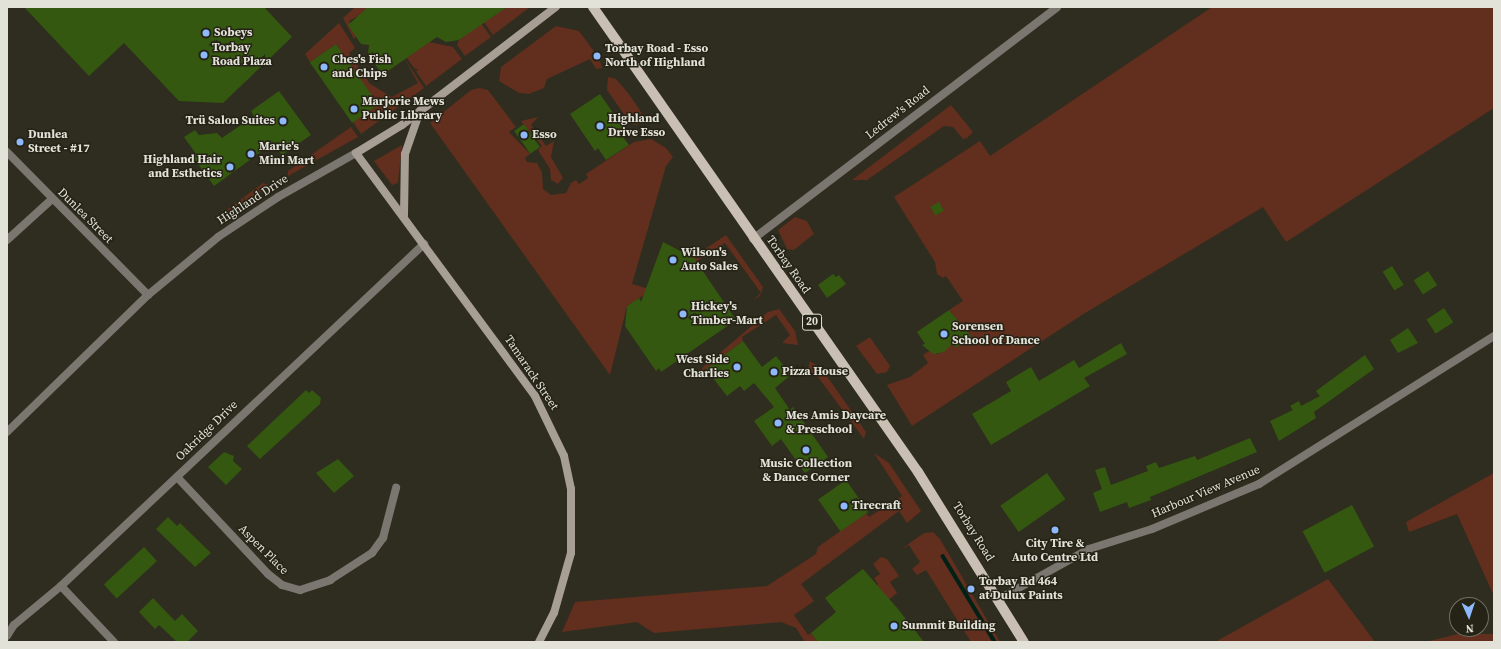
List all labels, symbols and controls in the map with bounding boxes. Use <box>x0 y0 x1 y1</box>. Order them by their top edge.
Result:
place label: Sobeys <box>214 26 252 40</box>
marker: Sobeys <box>201 28 211 38</box>
place label: Torbay Road Plaza <box>212 41 272 69</box>
place label: Torbay Road - Esso North of Highland <box>605 42 708 70</box>
marker: Torbay Road Plaza <box>199 50 209 60</box>
marker: Torbay Road - Esso North of Highland <box>592 51 602 61</box>
place label: Ches's Fish and Chips <box>332 53 392 81</box>
marker: Ches's Fish and Chips <box>319 62 329 72</box>
street label: Ledrew's Road <box>863 84 933 142</box>
place label: Marjorie Mews Public Library <box>362 95 444 123</box>
marker: Marjorie Mews Public Library <box>349 104 359 114</box>
place label: Highland Drive Esso <box>608 112 665 140</box>
place label: Trü Salon Suites <box>186 114 275 128</box>
marker: Trü Salon Suites <box>278 116 288 126</box>
marker: Highland Drive Esso <box>595 121 605 131</box>
place label: Dunlea Street - #17 <box>28 128 90 156</box>
place label: Esso <box>532 128 557 142</box>
marker: Esso <box>519 130 529 140</box>
marker: Dunlea Street - #17 <box>15 137 25 147</box>
place label: Marie's Mini Mart <box>259 140 314 168</box>
marker: Marie's Mini Mart <box>246 149 256 159</box>
place label: Highland Hair and Esthetics <box>143 153 222 181</box>
marker: Highland Hair and Esthetics <box>225 162 235 172</box>
street label: Highland Drive <box>215 172 291 228</box>
street label: Dunlea Street <box>54 185 116 247</box>
street label: Torbay Road <box>763 233 813 297</box>
place label: Wilson's Auto Sales <box>681 246 738 274</box>
marker: Wilson's Auto Sales <box>668 255 678 265</box>
place label: Hickey's Timber-Mart <box>691 300 763 328</box>
marker: Hickey's Timber-Mart <box>678 309 688 319</box>
road number: 20 <box>802 313 822 331</box>
place label: Sorensen School of Dance <box>952 320 1040 348</box>
marker: Sorensen School of Dance <box>939 329 949 339</box>
street label: Tamarack Street <box>501 333 561 413</box>
place label: West Side Charlies <box>676 353 729 381</box>
marker: West Side Charlies <box>732 362 742 372</box>
place label: Pizza House <box>782 365 848 379</box>
marker: Pizza House <box>769 367 779 377</box>
street label: Oakridge Drive <box>173 398 241 464</box>
place label: Mes Amis Daycare & Preschool <box>786 409 886 437</box>
marker: Mes Amis Daycare & Preschool <box>773 418 783 428</box>
marker: Music Collection & Dance Corner <box>801 445 811 455</box>
place label: Music Collection & Dance Corner <box>760 457 852 485</box>
street label: Harbour View Avenue <box>1149 462 1263 522</box>
place label: Tirecraft <box>852 499 901 513</box>
street label: Torbay Road <box>949 500 997 564</box>
marker: Tirecraft <box>839 501 849 511</box>
street label: Aspen Place <box>235 522 291 578</box>
marker: City Tire & Auto Centre Ltd <box>1050 525 1060 535</box>
place label: City Tire & Auto Centre Ltd <box>1012 537 1098 565</box>
place label: Torbay Rd 464 at Dulux Paints <box>979 575 1063 603</box>
marker: Torbay Rd 464 at Dulux Paints <box>966 584 976 594</box>
north arrow <box>1449 597 1489 637</box>
place label: Summit Building <box>902 619 996 633</box>
marker: Summit Building <box>889 621 899 631</box>
text: N <box>1465 621 1474 636</box>

